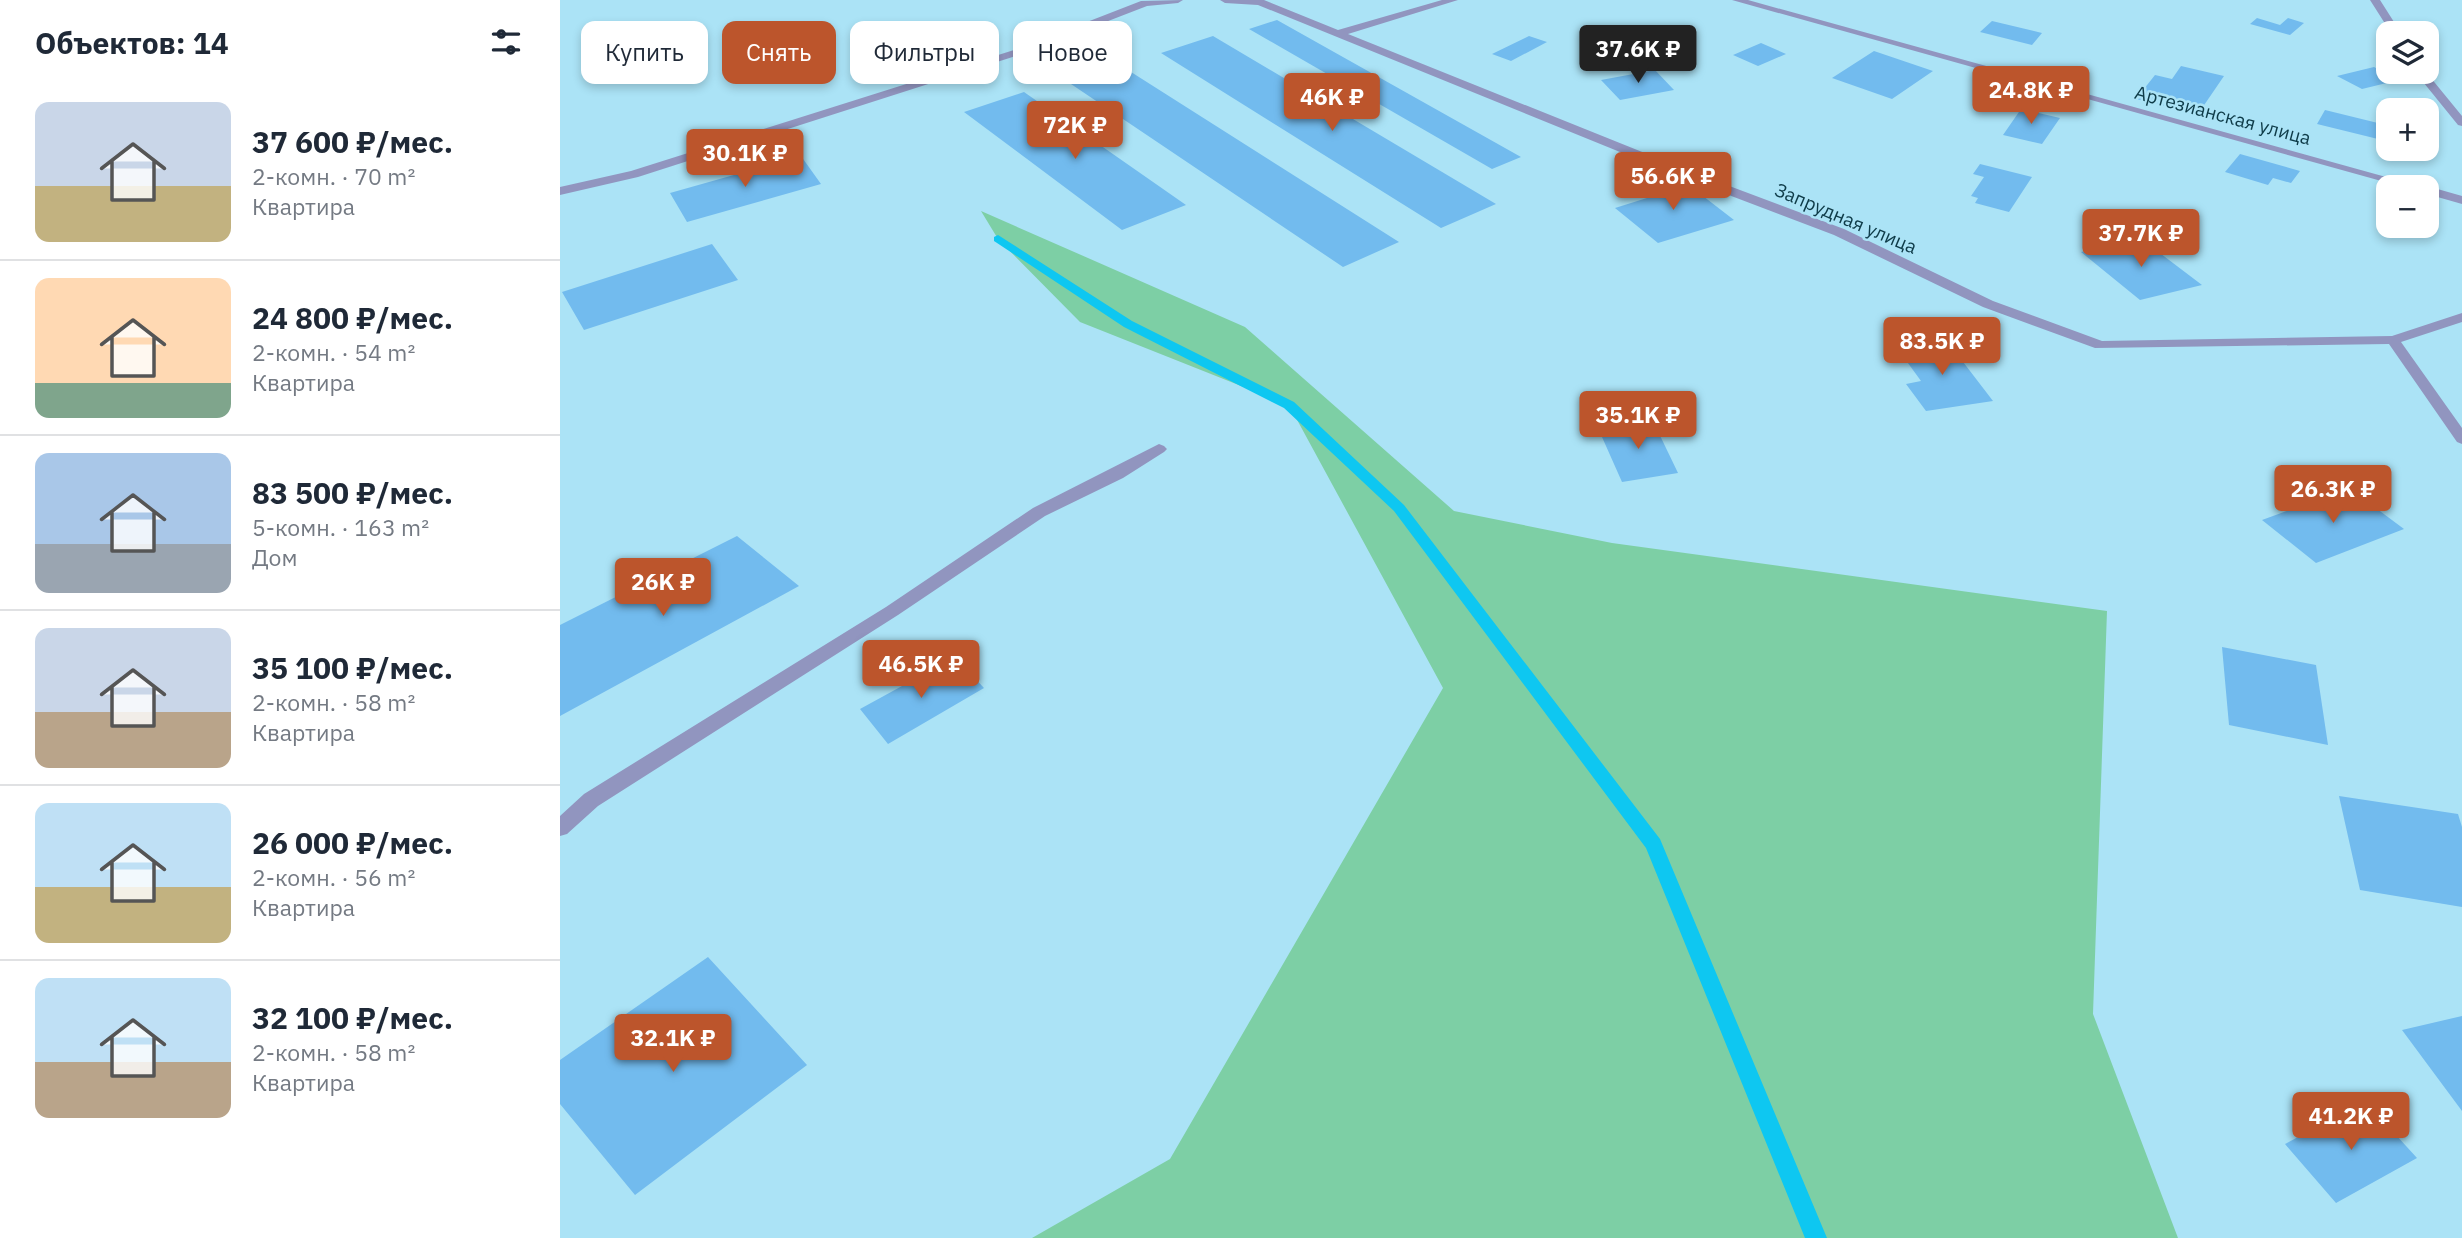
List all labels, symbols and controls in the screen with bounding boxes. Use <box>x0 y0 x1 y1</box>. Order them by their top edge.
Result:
chip: Купить <box>581 21 708 84</box>
chip: Снять <box>722 21 836 84</box>
chip: Фильтры <box>850 21 999 84</box>
chip: Новое <box>1013 21 1132 84</box>
map controls <box>2376 21 2439 238</box>
button: layers <box>2376 21 2439 84</box>
text: Объектов: 14 <box>35 23 229 62</box>
icon: filters <box>487 23 525 61</box>
pin: 37.6K ₽ <box>1573 25 1703 85</box>
text: 37.6K ₽ <box>1595 33 1681 63</box>
pin: 24.8K ₽ <box>1966 66 2096 126</box>
pin: 46K ₽ <box>1283 74 1381 133</box>
text: 24.8K ₽ <box>1988 74 2074 104</box>
street label: Артезианская улица <box>2132 80 2314 150</box>
text: 46K ₽ <box>1300 81 1364 111</box>
button: + <box>2376 98 2439 161</box>
pin: 72K ₽ <box>1026 102 1124 161</box>
text: 72K ₽ <box>1043 109 1107 139</box>
text: 37 600 ₽/мес. <box>252 122 453 161</box>
icon: home <box>91 130 175 214</box>
pin: 30.1K ₽ <box>680 130 810 189</box>
text: 30.1K ₽ <box>702 137 788 167</box>
pin: 56.6K ₽ <box>1608 152 1738 212</box>
text: 56.6K ₽ <box>1630 160 1716 190</box>
text: 2-комн. · 70 m² <box>252 161 415 191</box>
button: − <box>2376 175 2439 238</box>
street label: Запрудная улица <box>1771 177 1921 259</box>
text: Квартира <box>252 191 355 221</box>
pin: 37.7K ₽ <box>2076 210 2206 269</box>
text: 37.7K ₽ <box>2098 217 2184 247</box>
text: 24 800 ₽/мес. <box>252 298 453 337</box>
icon: home <box>91 306 175 390</box>
pin: 83.5K ₽ <box>1877 318 2007 377</box>
text: 83.5K ₽ <box>1899 325 1985 355</box>
text: 2-комн. · 54 m² <box>252 337 415 367</box>
text: Квартира <box>252 367 355 397</box>
pin: 35.1K ₽ <box>1573 392 1703 451</box>
text: 35.1K ₽ <box>1595 399 1681 429</box>
pin: 26.3K ₽ <box>2268 466 2398 525</box>
text: 83 500 ₽/мес. <box>252 473 453 512</box>
text: 26.3K ₽ <box>2290 473 2376 503</box>
icon: home <box>91 481 175 565</box>
text: 5-комн. · 163 m² <box>252 512 429 542</box>
text: Дом <box>252 542 297 572</box>
pin: 26K ₽ <box>614 558 712 618</box>
text: 26K ₽ <box>631 566 695 596</box>
pin: 46.5K ₽ <box>856 640 986 700</box>
text: 35 100 ₽/мес. <box>252 648 453 687</box>
text: 46.5K ₽ <box>878 648 964 678</box>
icon: home <box>91 656 175 740</box>
text: 2-комн. · 58 m² <box>252 687 415 717</box>
text: Квартира <box>252 717 355 747</box>
text: 26 000 ₽/мес. <box>252 823 453 862</box>
icon: home <box>91 831 175 915</box>
text: 2-комн. · 56 m² <box>252 862 415 892</box>
text: Квартира <box>252 892 355 922</box>
text: 32 100 ₽/мес. <box>252 998 453 1037</box>
icon: home <box>91 1006 175 1090</box>
pin: 32.1K ₽ <box>608 1014 738 1074</box>
text: 32.1K ₽ <box>630 1022 716 1052</box>
text: 2-комн. · 58 m² <box>252 1037 415 1067</box>
text: Квартира <box>252 1067 355 1097</box>
pin: 41.2K ₽ <box>2286 1092 2416 1152</box>
text: 41.2K ₽ <box>2308 1100 2394 1130</box>

